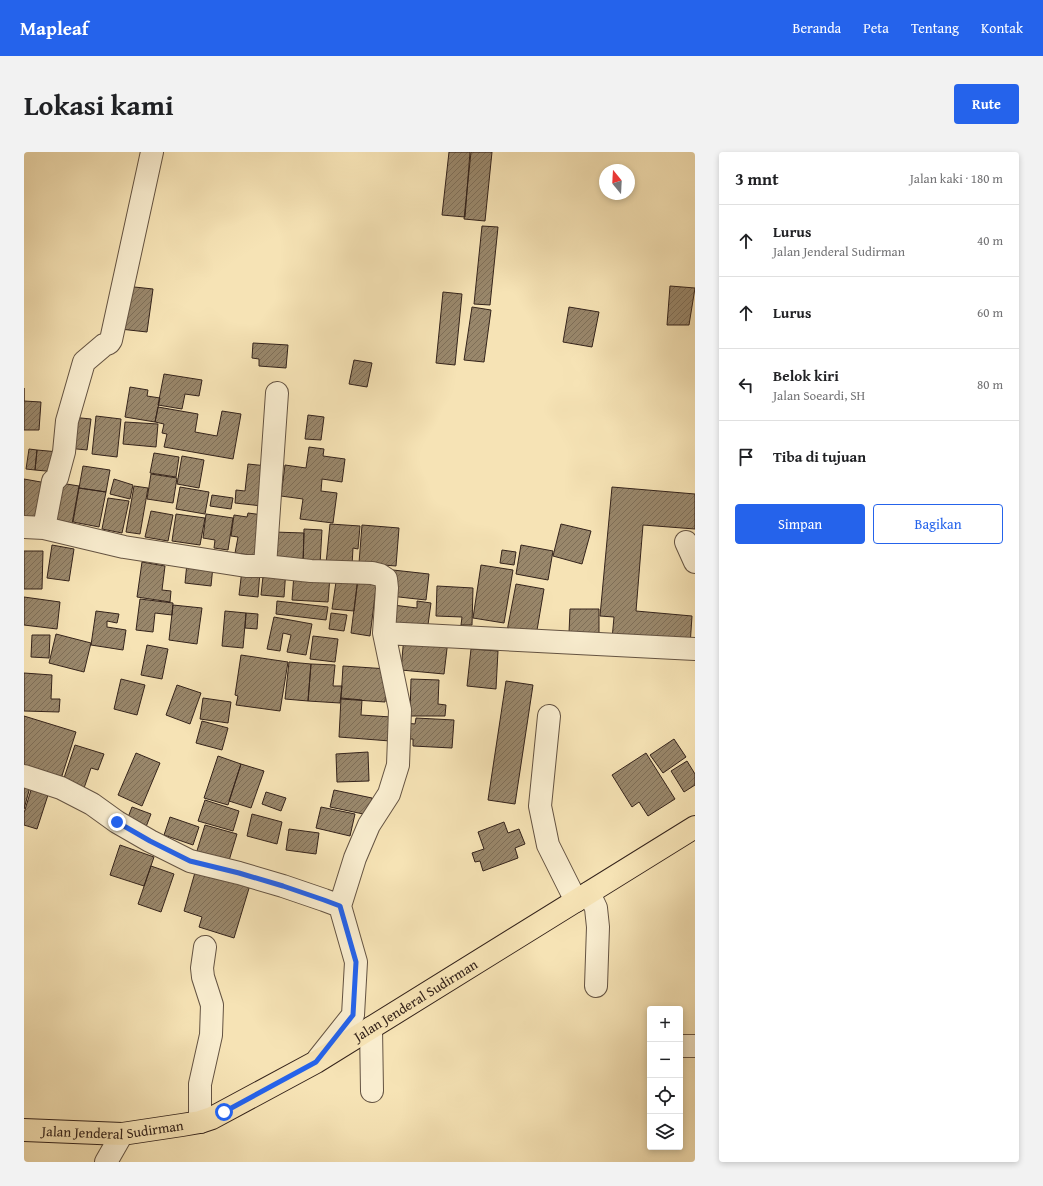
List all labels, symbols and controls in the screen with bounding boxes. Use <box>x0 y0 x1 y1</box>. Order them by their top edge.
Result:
text: Mapleaf <box>20 14 89 42</box>
text: Beranda <box>793 18 841 38</box>
text: Peta <box>863 18 889 38</box>
text: Tentang <box>911 18 959 38</box>
text: Kontak <box>981 18 1023 38</box>
text: Lokasi kami <box>24 84 174 125</box>
button: Rute <box>954 84 1019 124</box>
north arrow <box>599 164 635 200</box>
text: 3 mnt <box>735 166 779 191</box>
text: Jalan kaki · 180 m <box>910 169 1003 188</box>
text: Lurus <box>773 221 811 242</box>
icon: ahead <box>735 230 757 252</box>
text: 40 m <box>977 231 1003 250</box>
text: Jalan Jenderal Sudirman <box>773 242 905 261</box>
icon: ahead <box>735 302 757 324</box>
text: Lurus <box>773 302 811 323</box>
text: 60 m <box>977 303 1003 322</box>
text: Belok kiri <box>773 365 839 386</box>
icon: left <box>735 374 757 396</box>
text: 80 m <box>977 375 1003 394</box>
text: Jalan Soeardi, SH <box>773 386 865 405</box>
icon: arrive <box>735 446 757 468</box>
text: Tiba di tujuan <box>773 446 866 467</box>
button: Simpan <box>735 504 865 544</box>
button: Bagikan <box>873 504 1003 544</box>
route end <box>108 813 126 831</box>
street label: Jalan Jenderal Sudirman <box>348 954 482 1047</box>
map controls <box>647 1006 683 1150</box>
button: + <box>647 1006 683 1042</box>
button: − <box>647 1042 683 1078</box>
button: locate <box>647 1078 683 1114</box>
route start <box>215 1103 233 1121</box>
button: layers <box>647 1114 683 1150</box>
street label: Jalan Jenderal Sudirman <box>39 1115 185 1144</box>

